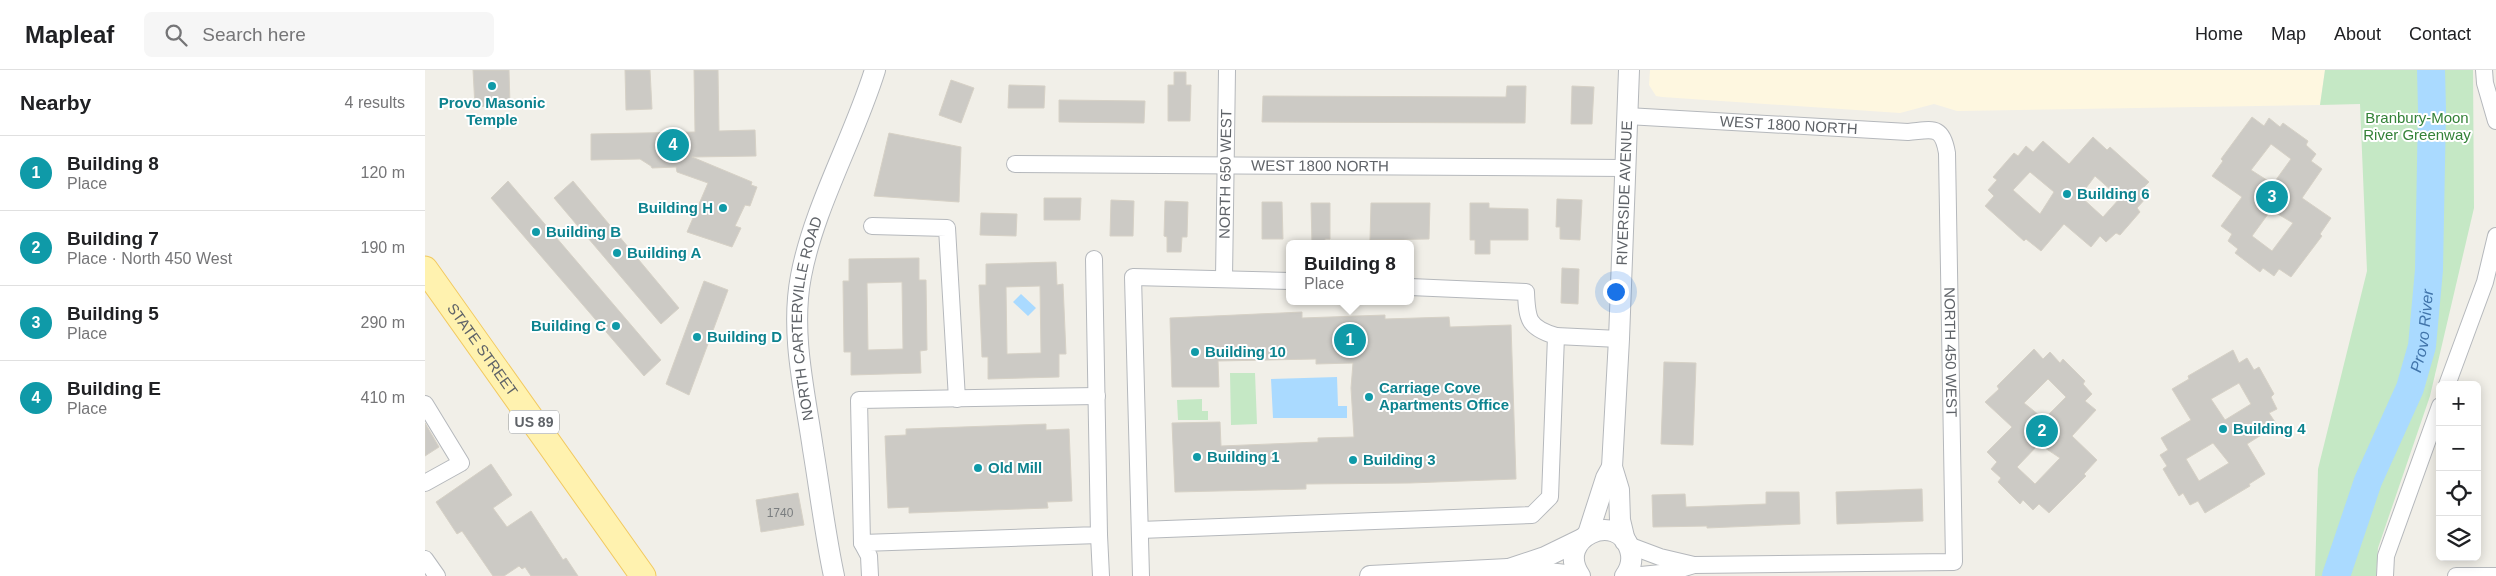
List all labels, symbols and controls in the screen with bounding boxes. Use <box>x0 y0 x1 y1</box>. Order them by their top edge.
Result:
search box <box>144 12 494 57</box>
text: Mapleaf <box>25 21 114 48</box>
icon: search <box>162 21 190 49</box>
text: Search here <box>202 24 306 45</box>
text: Home <box>2195 24 2243 44</box>
text: Map <box>2271 24 2306 44</box>
text: About <box>2334 24 2381 44</box>
text: Contact <box>2409 24 2471 44</box>
marker: Provo Masonic Temple <box>486 80 498 92</box>
text: Nearby <box>20 91 91 114</box>
text: 4 results <box>345 94 405 111</box>
place label: Provo Masonic Temple <box>439 94 545 128</box>
street label: NORTH 650 WEST <box>1216 109 1234 239</box>
park label: Branbury-Moon River Greenway <box>2363 109 2471 143</box>
street label: WEST 1800 NORTH <box>1719 112 1858 137</box>
street label: RIVERSIDE AVENUE <box>1613 120 1635 266</box>
pin: 4 <box>657 126 689 164</box>
text: Building 8 <box>67 153 159 174</box>
street label: WEST 1800 NORTH <box>1251 157 1389 174</box>
text: 1 <box>32 164 40 181</box>
text: 120 m <box>361 164 405 181</box>
text: Place <box>67 175 107 192</box>
pin: 3 <box>2256 178 2288 216</box>
place label: Building 6 <box>2077 185 2150 202</box>
marker: Building 6 <box>2061 188 2073 200</box>
place label: Building H <box>638 199 713 216</box>
marker: Building H <box>717 202 729 214</box>
street label: NORTH CARTERVILLE ROAD <box>788 214 825 422</box>
place label: Building B <box>546 223 621 240</box>
marker: Building B <box>530 226 542 238</box>
text: Building 7 <box>67 228 159 249</box>
text: 2 <box>32 239 40 256</box>
text: 190 m <box>361 239 405 256</box>
popup <box>1286 240 1414 305</box>
place label: Building A <box>627 244 702 261</box>
marker: Building A <box>611 247 623 259</box>
text: Place · North 450 West <box>67 250 232 267</box>
text: Building 8 <box>1304 253 1396 274</box>
text: Place <box>1304 275 1344 292</box>
your location <box>1603 279 1629 305</box>
street label: NORTH 450 WEST <box>1941 287 1961 417</box>
water label: Provo River <box>2407 288 2436 374</box>
street label: STATE STREET <box>444 300 521 399</box>
text: Building 5 <box>67 303 159 324</box>
text: 3 <box>32 314 40 331</box>
text: 290 m <box>361 314 405 331</box>
place label: Building C <box>531 317 606 334</box>
marker: Building C <box>610 320 622 332</box>
pin: 1 <box>1334 321 1366 359</box>
text: Place <box>67 325 107 342</box>
place label: Building D <box>707 328 782 345</box>
marker: Building D <box>691 331 703 343</box>
place label: Building 10 <box>1205 343 1286 360</box>
marker: Building 10 <box>1189 346 1201 358</box>
text: Building E <box>67 378 161 399</box>
place label: Carriage Cove Apartments Office <box>1379 379 1509 413</box>
map controls <box>2436 381 2481 561</box>
button: + <box>2436 381 2481 426</box>
text: 4 <box>32 389 40 406</box>
text: 410 m <box>361 389 405 406</box>
marker: Carriage Cove Apartments Office <box>1363 391 1375 403</box>
text: Place <box>67 400 107 417</box>
road number: US 89 <box>509 411 559 434</box>
pin: 2 <box>2026 412 2058 450</box>
place label: Building 4 <box>2233 420 2306 437</box>
marker: Building 4 <box>2217 423 2229 435</box>
button: − <box>2436 426 2481 471</box>
place label: Building 1 <box>1207 448 1280 465</box>
marker: Building 1 <box>1191 451 1203 463</box>
place label: Building 3 <box>1363 451 1436 468</box>
marker: Building 3 <box>1347 454 1359 466</box>
place label: Old Mill <box>988 459 1042 476</box>
marker: Old Mill <box>972 462 984 474</box>
button: locate <box>2436 471 2481 516</box>
house number: 1740 <box>767 506 794 520</box>
button: layers <box>2436 516 2481 561</box>

